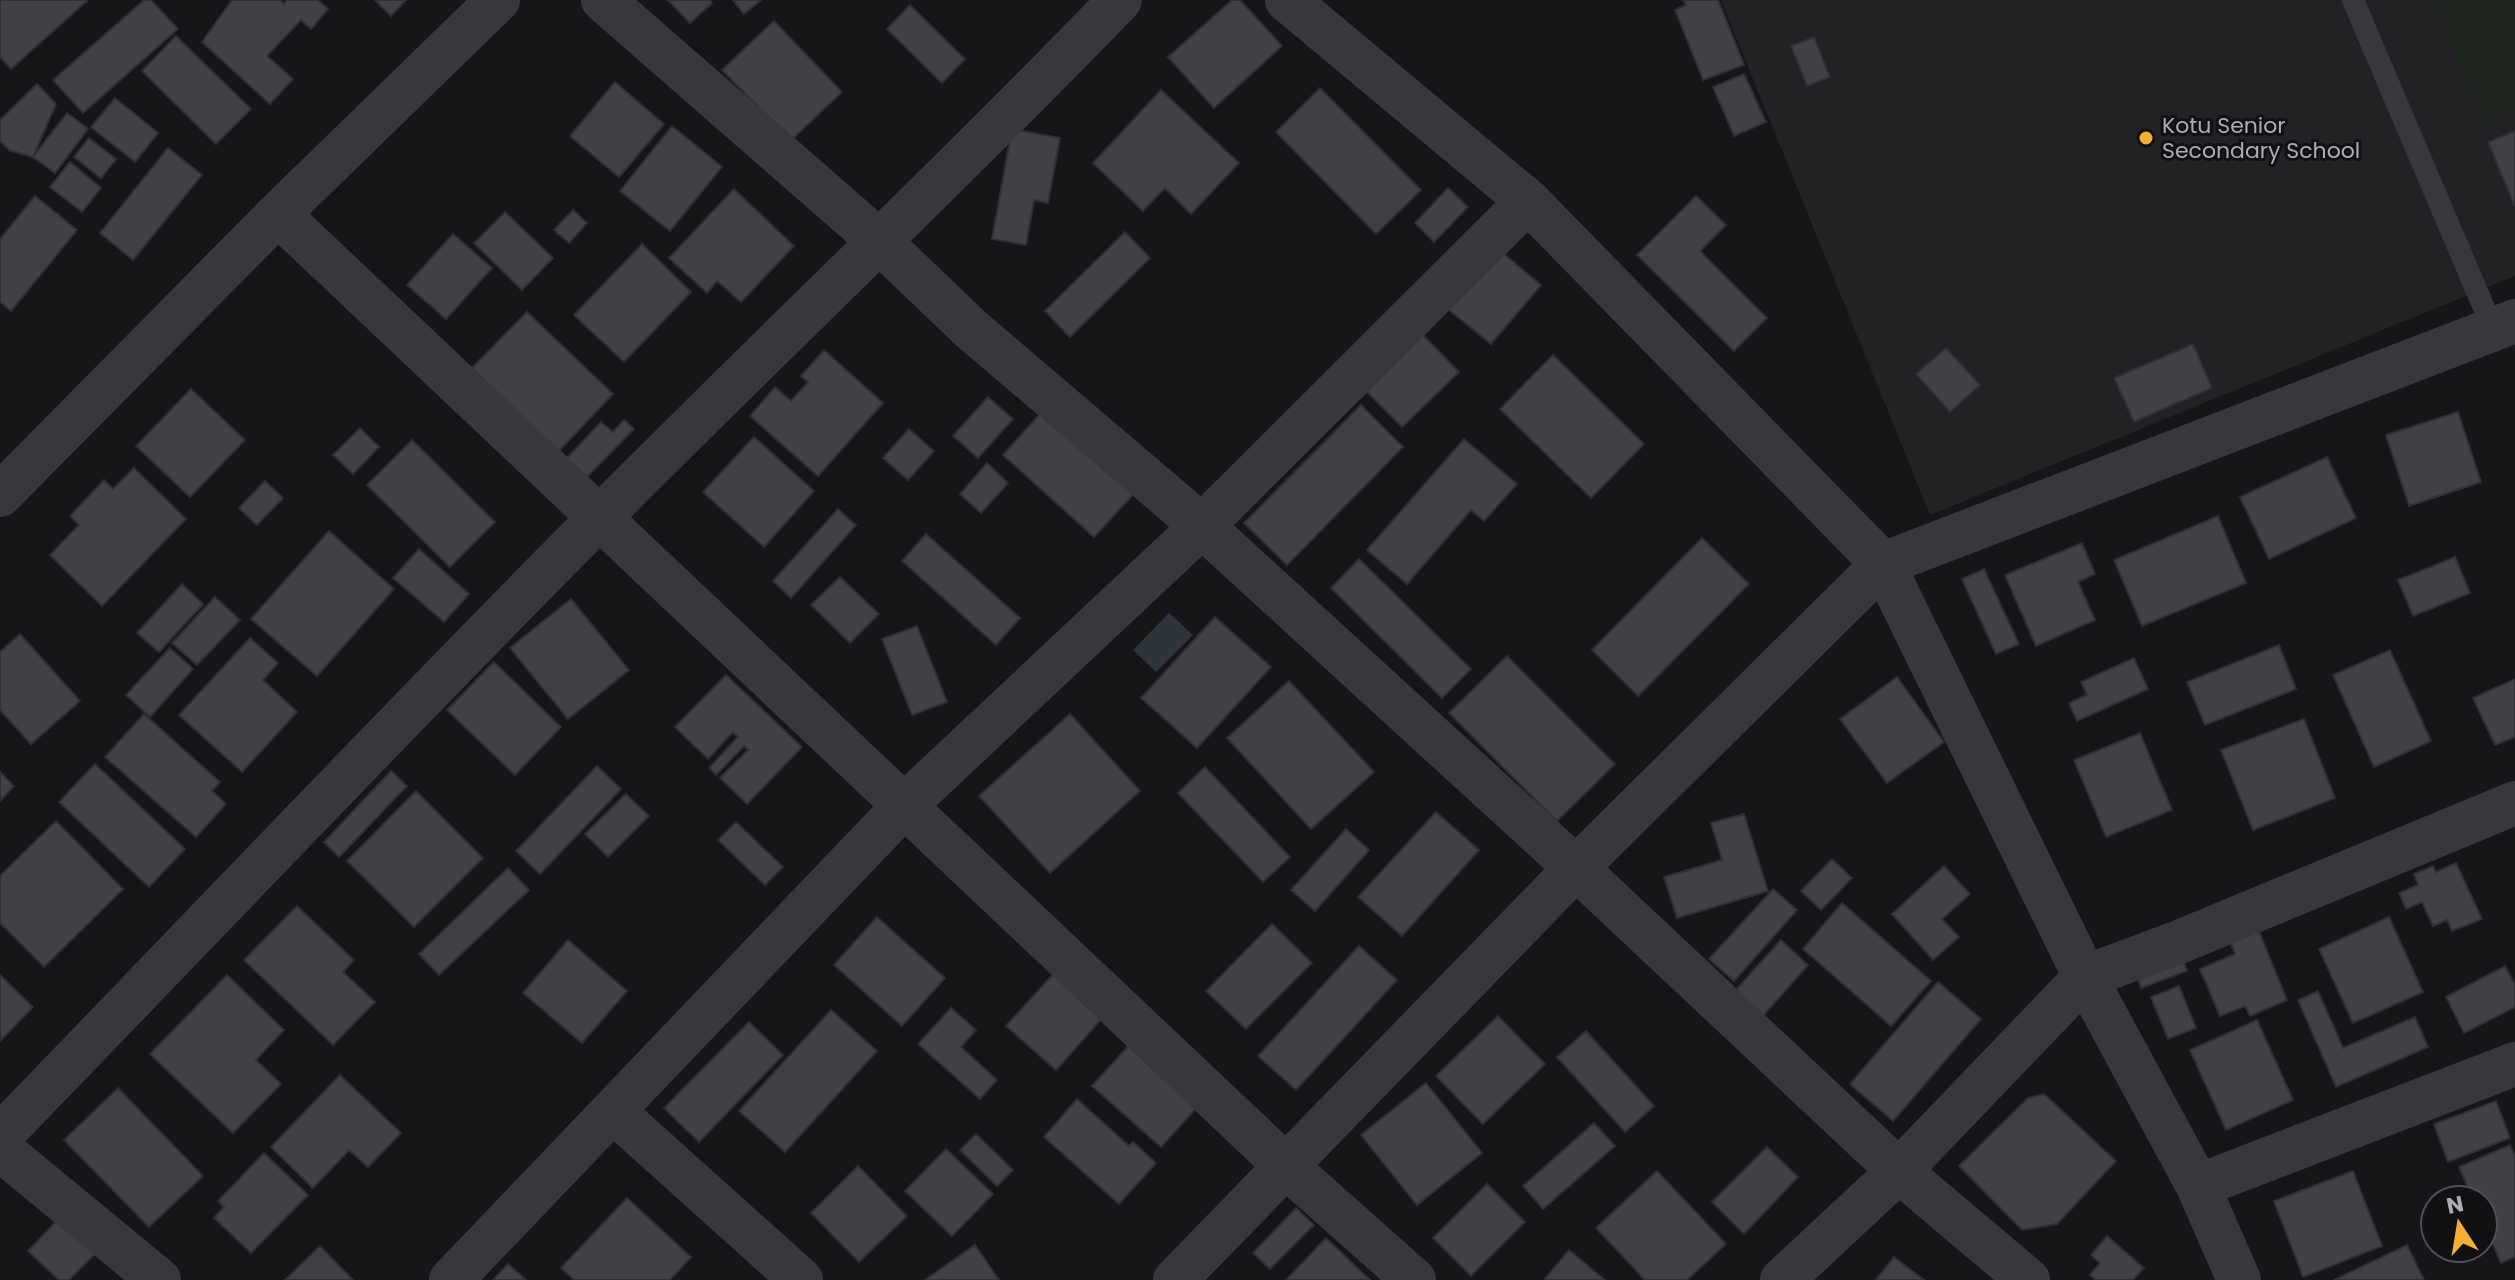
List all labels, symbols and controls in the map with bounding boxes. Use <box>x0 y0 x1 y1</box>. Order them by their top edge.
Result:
place label: Kotu Senior Secondary School <box>2162 110 2360 166</box>
marker: Kotu Senior Secondary School <box>2137 129 2155 147</box>
north arrow <box>2419 1184 2499 1264</box>
text: N <box>2444 1188 2466 1222</box>

